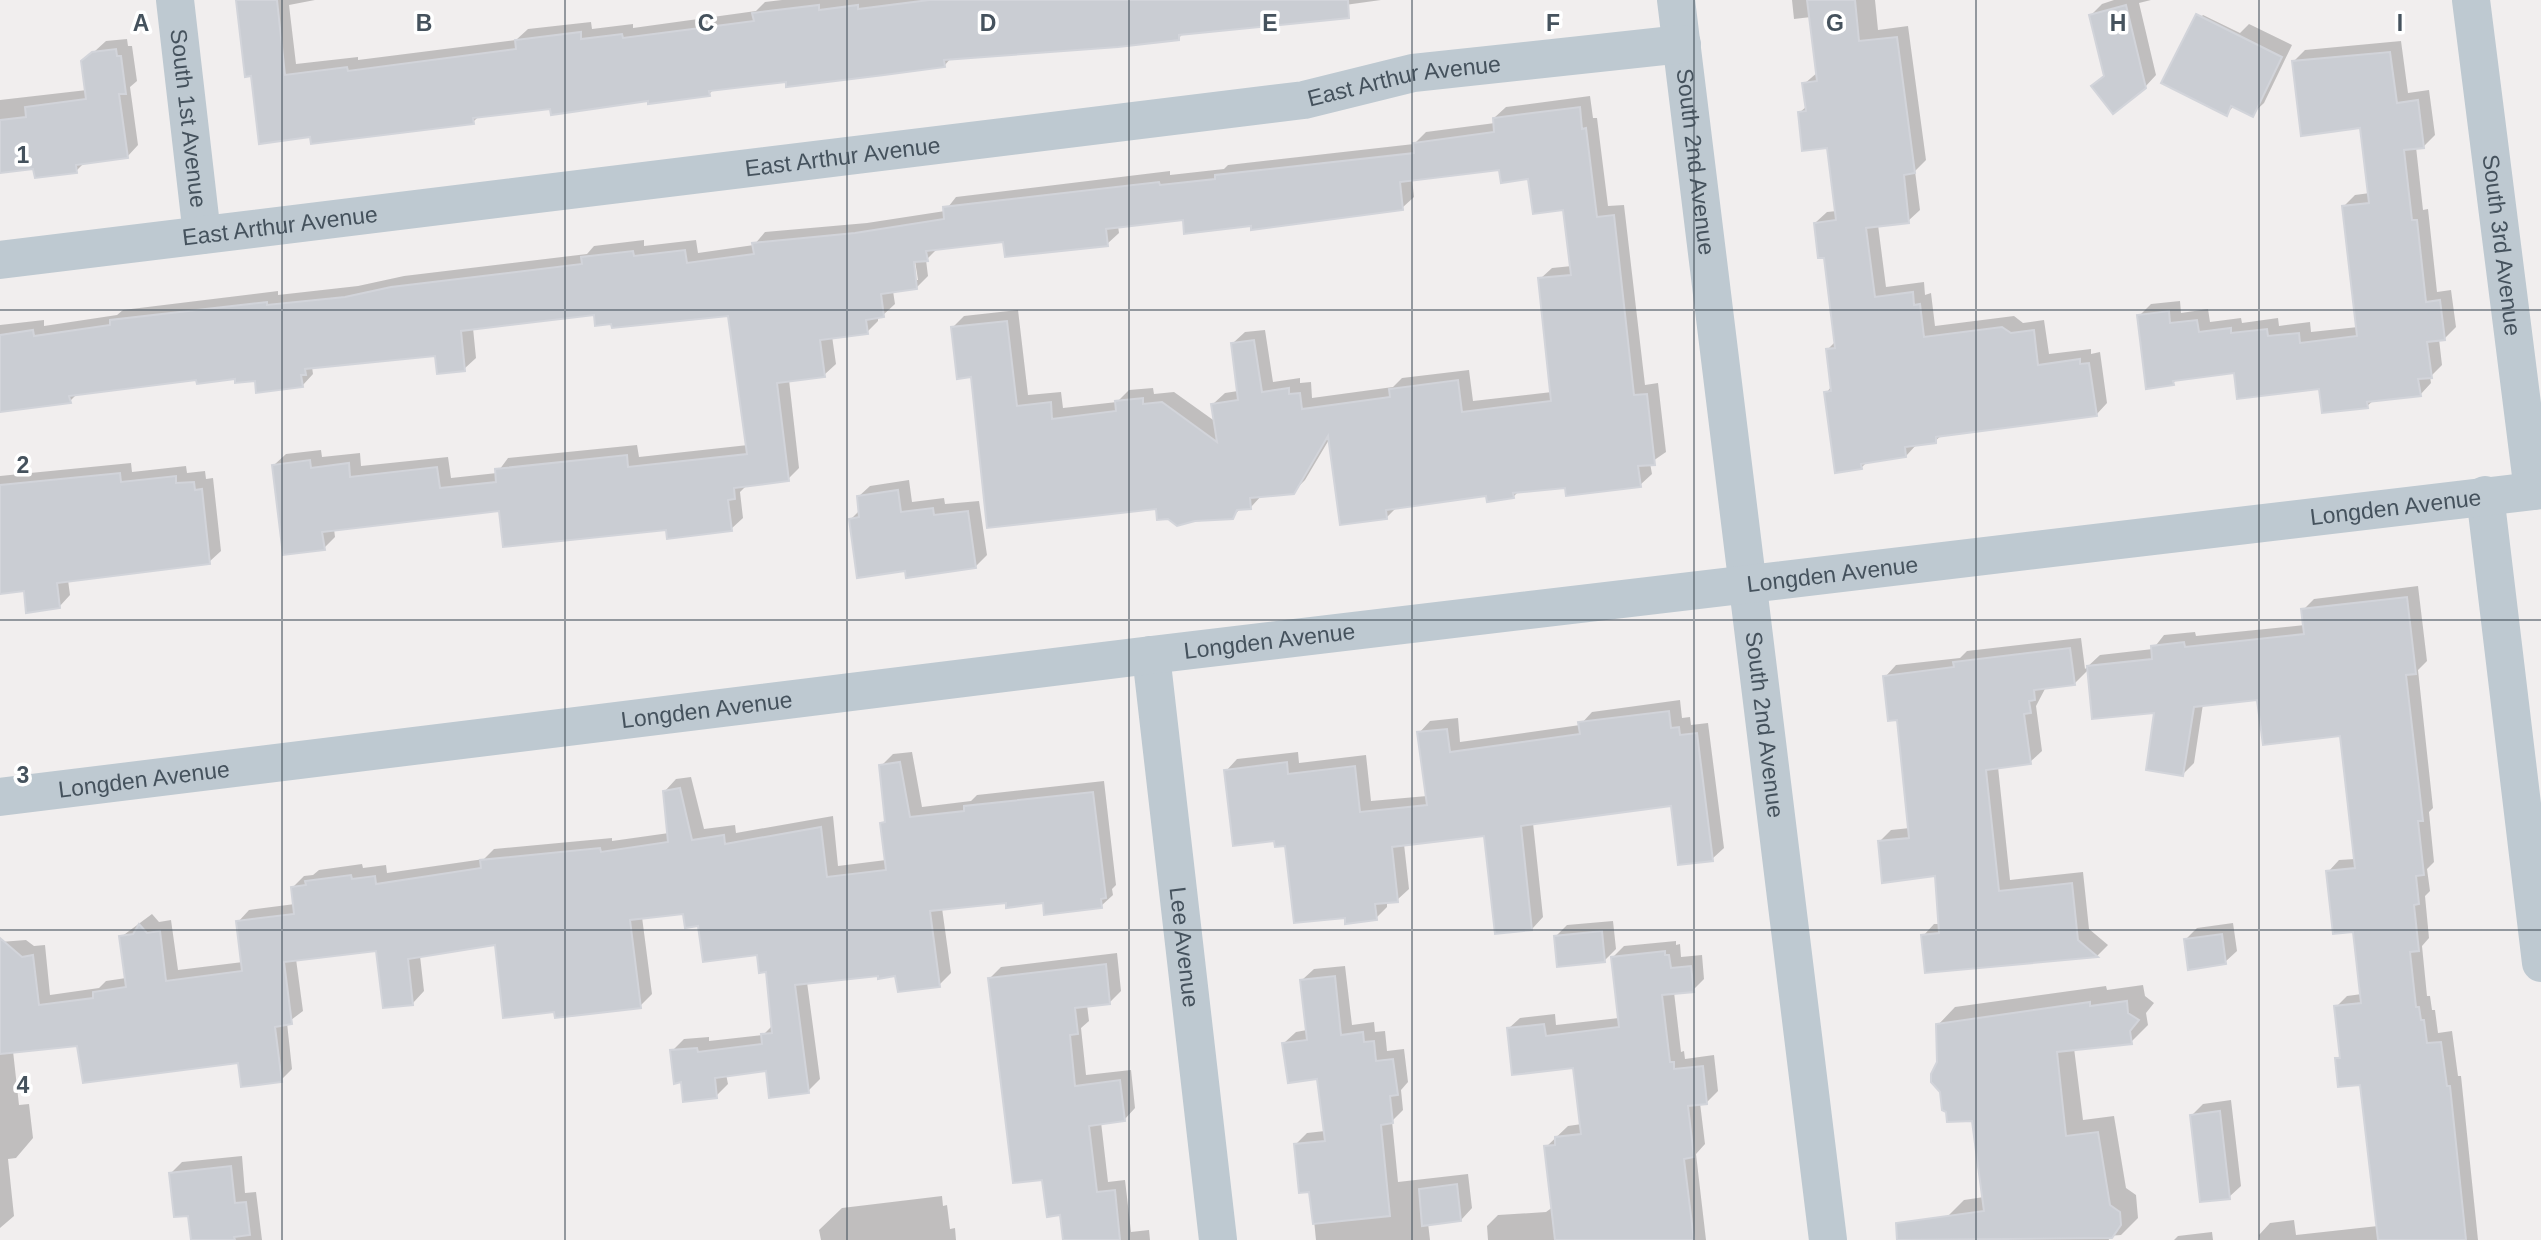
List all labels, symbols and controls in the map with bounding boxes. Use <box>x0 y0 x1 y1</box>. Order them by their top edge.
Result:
text: A <box>133 10 149 36</box>
text: B <box>416 10 432 36</box>
text: C <box>698 10 714 36</box>
text: D <box>980 10 996 36</box>
text: E <box>1262 10 1278 36</box>
text: F <box>1546 10 1560 36</box>
text: G <box>1826 10 1844 36</box>
text: H <box>2110 10 2126 36</box>
text: I <box>2397 10 2403 36</box>
street label: South 1st Avenue <box>165 27 212 209</box>
street label: East Arthur Avenue <box>1305 51 1502 112</box>
street label: South 2nd Avenue <box>1672 67 1720 257</box>
street label: East Arthur Avenue <box>744 132 942 181</box>
text: 1 <box>17 142 30 168</box>
street label: South 3rd Avenue <box>2478 153 2526 337</box>
street label: East Arthur Avenue <box>181 201 379 251</box>
text: 2 <box>17 452 29 478</box>
street label: Longden Avenue <box>2308 484 2483 530</box>
street label: Longden Avenue <box>1745 551 1920 597</box>
street label: Longden Avenue <box>1182 618 1357 664</box>
street label: South 2nd Avenue <box>1740 630 1789 819</box>
street label: Longden Avenue <box>620 686 794 733</box>
street label: Longden Avenue <box>57 756 231 803</box>
text: 3 <box>17 762 29 788</box>
street label: Lee Avenue <box>1165 885 1204 1009</box>
text: 4 <box>17 1072 30 1098</box>

